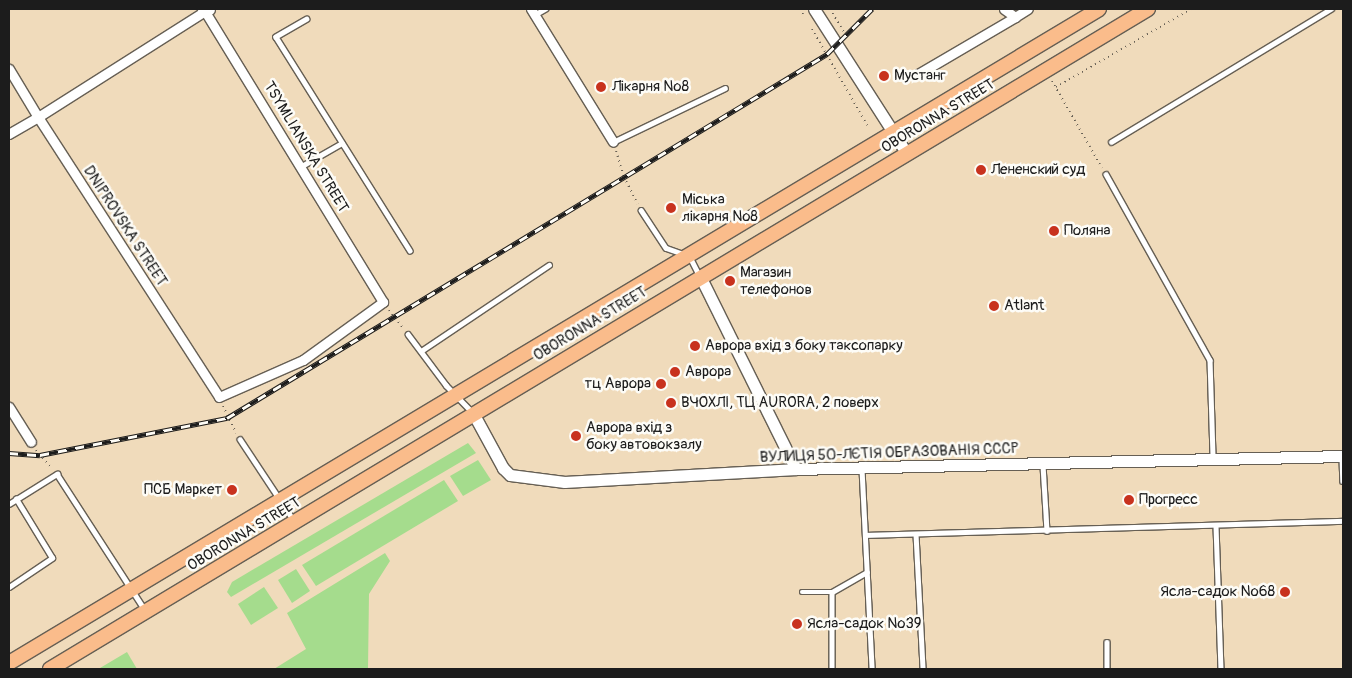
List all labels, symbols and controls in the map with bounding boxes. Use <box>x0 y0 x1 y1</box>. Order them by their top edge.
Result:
place label: Мустанг <box>894 67 946 85</box>
marker: Мустанг <box>878 70 890 82</box>
street label: OBORONNA STREET <box>878 75 998 157</box>
street label: TSYMLIANSKA STREET <box>260 78 352 216</box>
place label: Лікарня №8 <box>612 78 689 96</box>
marker: Лікарня №8 <box>594 80 608 94</box>
place label: Лененский суд <box>991 161 1085 179</box>
street label: DNIPROVSKA STREET <box>79 163 171 289</box>
marker: Лененский суд <box>975 164 987 176</box>
place label: Міська лікарня №8 <box>682 190 758 225</box>
marker: Міська лікарня №8 <box>664 201 678 215</box>
place label: Поляна <box>1064 222 1110 240</box>
marker: Поляна <box>1048 225 1060 237</box>
place label: Магазин телефонов <box>740 263 812 298</box>
marker: Магазин телефонов <box>724 275 736 287</box>
street label: OBORONNA STREET <box>530 283 650 365</box>
place label: Atlant <box>1004 297 1044 315</box>
marker: Atlant <box>988 300 1000 312</box>
place label: Аврора вхід з боку таксопарку <box>705 337 903 355</box>
marker: Аврора вхід з боку таксопарку <box>689 340 701 352</box>
place label: Аврора <box>685 363 731 381</box>
marker: Аврора <box>669 366 681 378</box>
place label: тц Аврора <box>585 375 651 393</box>
marker: тц Аврора <box>655 378 667 390</box>
place label: ВЧОХЛІ, ТЦ AURORA, 2 поверх <box>681 394 879 412</box>
marker: ВЧОХЛІ, ТЦ AURORA, 2 поверх <box>665 397 677 409</box>
place label: Аврора вхід з боку автовокзалу <box>586 418 702 453</box>
marker: Аврора вхід з боку автовокзалу <box>570 430 582 442</box>
street label: ВУЛИЦЯ 50-ЛЄТІЯ ОБРАЗОВАНІЯ СССР <box>759 439 1019 467</box>
place label: ПСБ Маркет <box>144 481 222 499</box>
marker: ПСБ Маркет <box>226 484 238 496</box>
place label: Прогресс <box>1139 491 1198 509</box>
street label: OBORONNA STREET <box>184 493 304 575</box>
marker: Прогресс <box>1123 494 1135 506</box>
place label: Ясла-садок №68 <box>1160 583 1275 601</box>
marker: Ясла-садок №68 <box>1279 586 1291 598</box>
place label: Ясла-садок №39 <box>807 615 921 633</box>
marker: Ясла-садок №39 <box>791 618 803 630</box>

